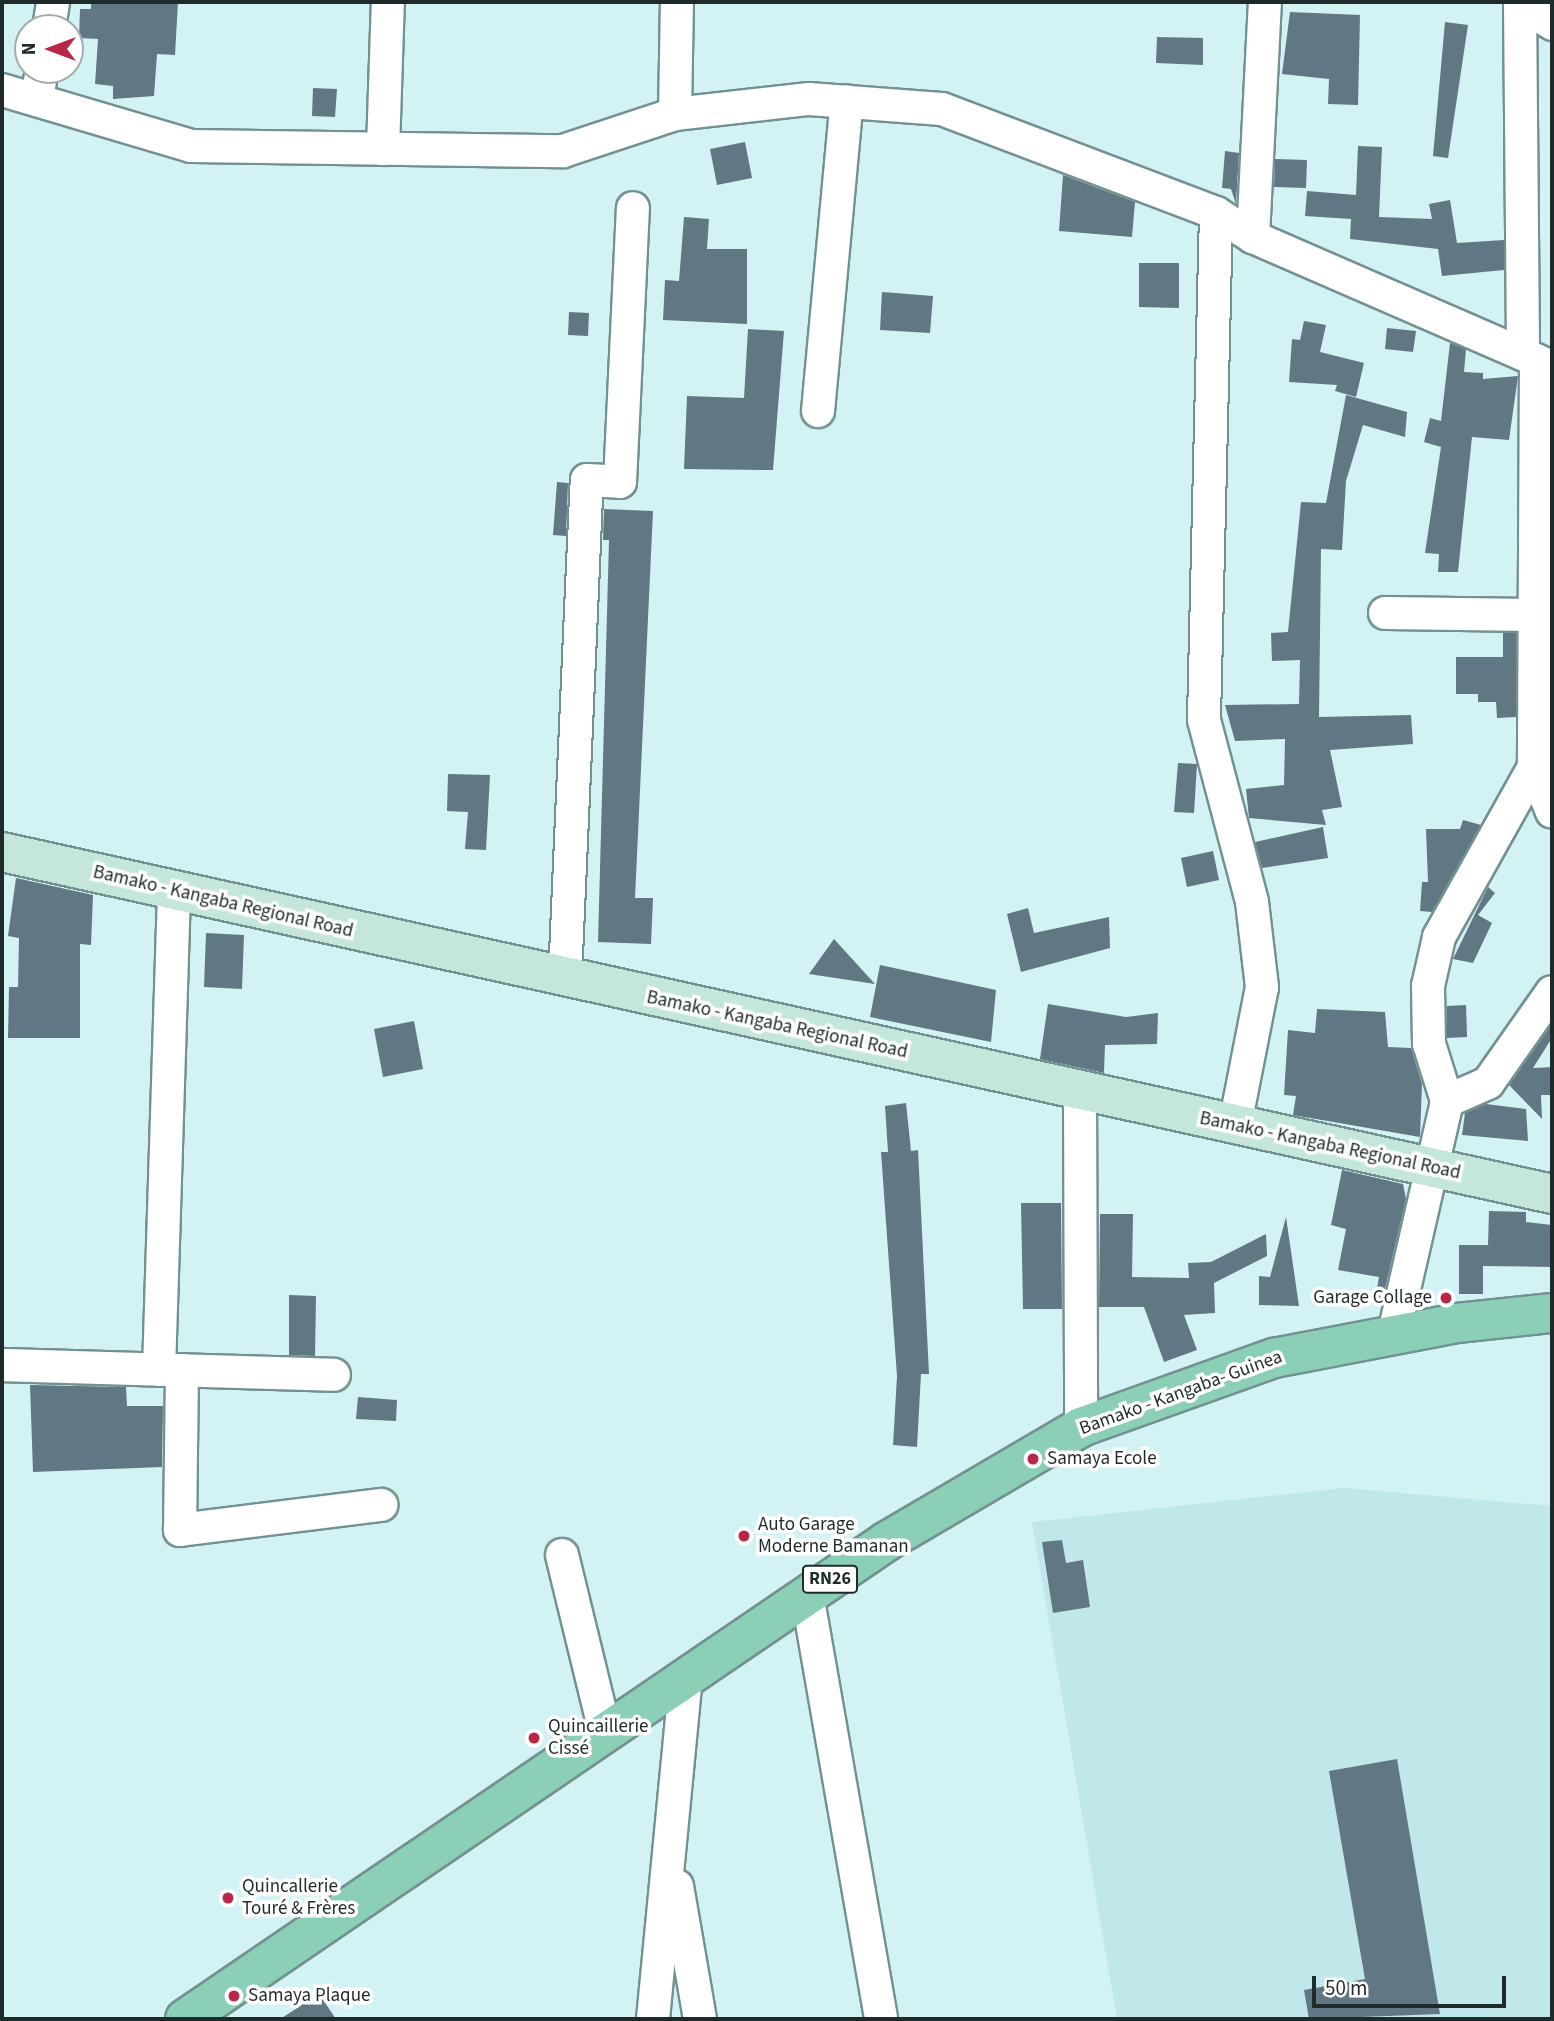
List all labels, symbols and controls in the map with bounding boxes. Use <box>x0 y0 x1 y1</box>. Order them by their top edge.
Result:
north arrow <box>14 14 84 84</box>
text: N <box>16 43 43 55</box>
street label: Bamako - Kangaba Regional Road <box>91 861 355 943</box>
street label: Bamako - Kangaba Regional Road <box>644 986 910 1064</box>
street label: Bamako - Kangaba Regional Road <box>1197 1107 1463 1185</box>
place label: Garage Collage <box>1313 1287 1432 1309</box>
marker: Garage Collage <box>1438 1290 1454 1306</box>
street label: Bamako - Kangaba- Guinea <box>1076 1346 1286 1440</box>
place label: Samaya Ecole <box>1047 1448 1157 1470</box>
marker: Samaya Ecole <box>1025 1451 1041 1467</box>
place label: Auto Garage Moderne Bamanan <box>758 1514 909 1558</box>
marker: Auto Garage Moderne Bamanan <box>736 1528 752 1544</box>
road number: RN26 <box>800 1564 860 1594</box>
place label: Quincaillerie Cissé <box>548 1716 649 1760</box>
marker: Quincaillerie Cissé <box>526 1730 542 1746</box>
place label: Quincallerie Touré & Frères <box>242 1876 355 1920</box>
marker: Quincallerie Touré & Frères <box>220 1890 236 1906</box>
scale bar <box>1316 1962 1510 2006</box>
text: 50 m <box>1325 1973 1367 2003</box>
place label: Samaya Plaque <box>248 1985 370 2007</box>
marker: Samaya Plaque <box>226 1988 242 2004</box>

